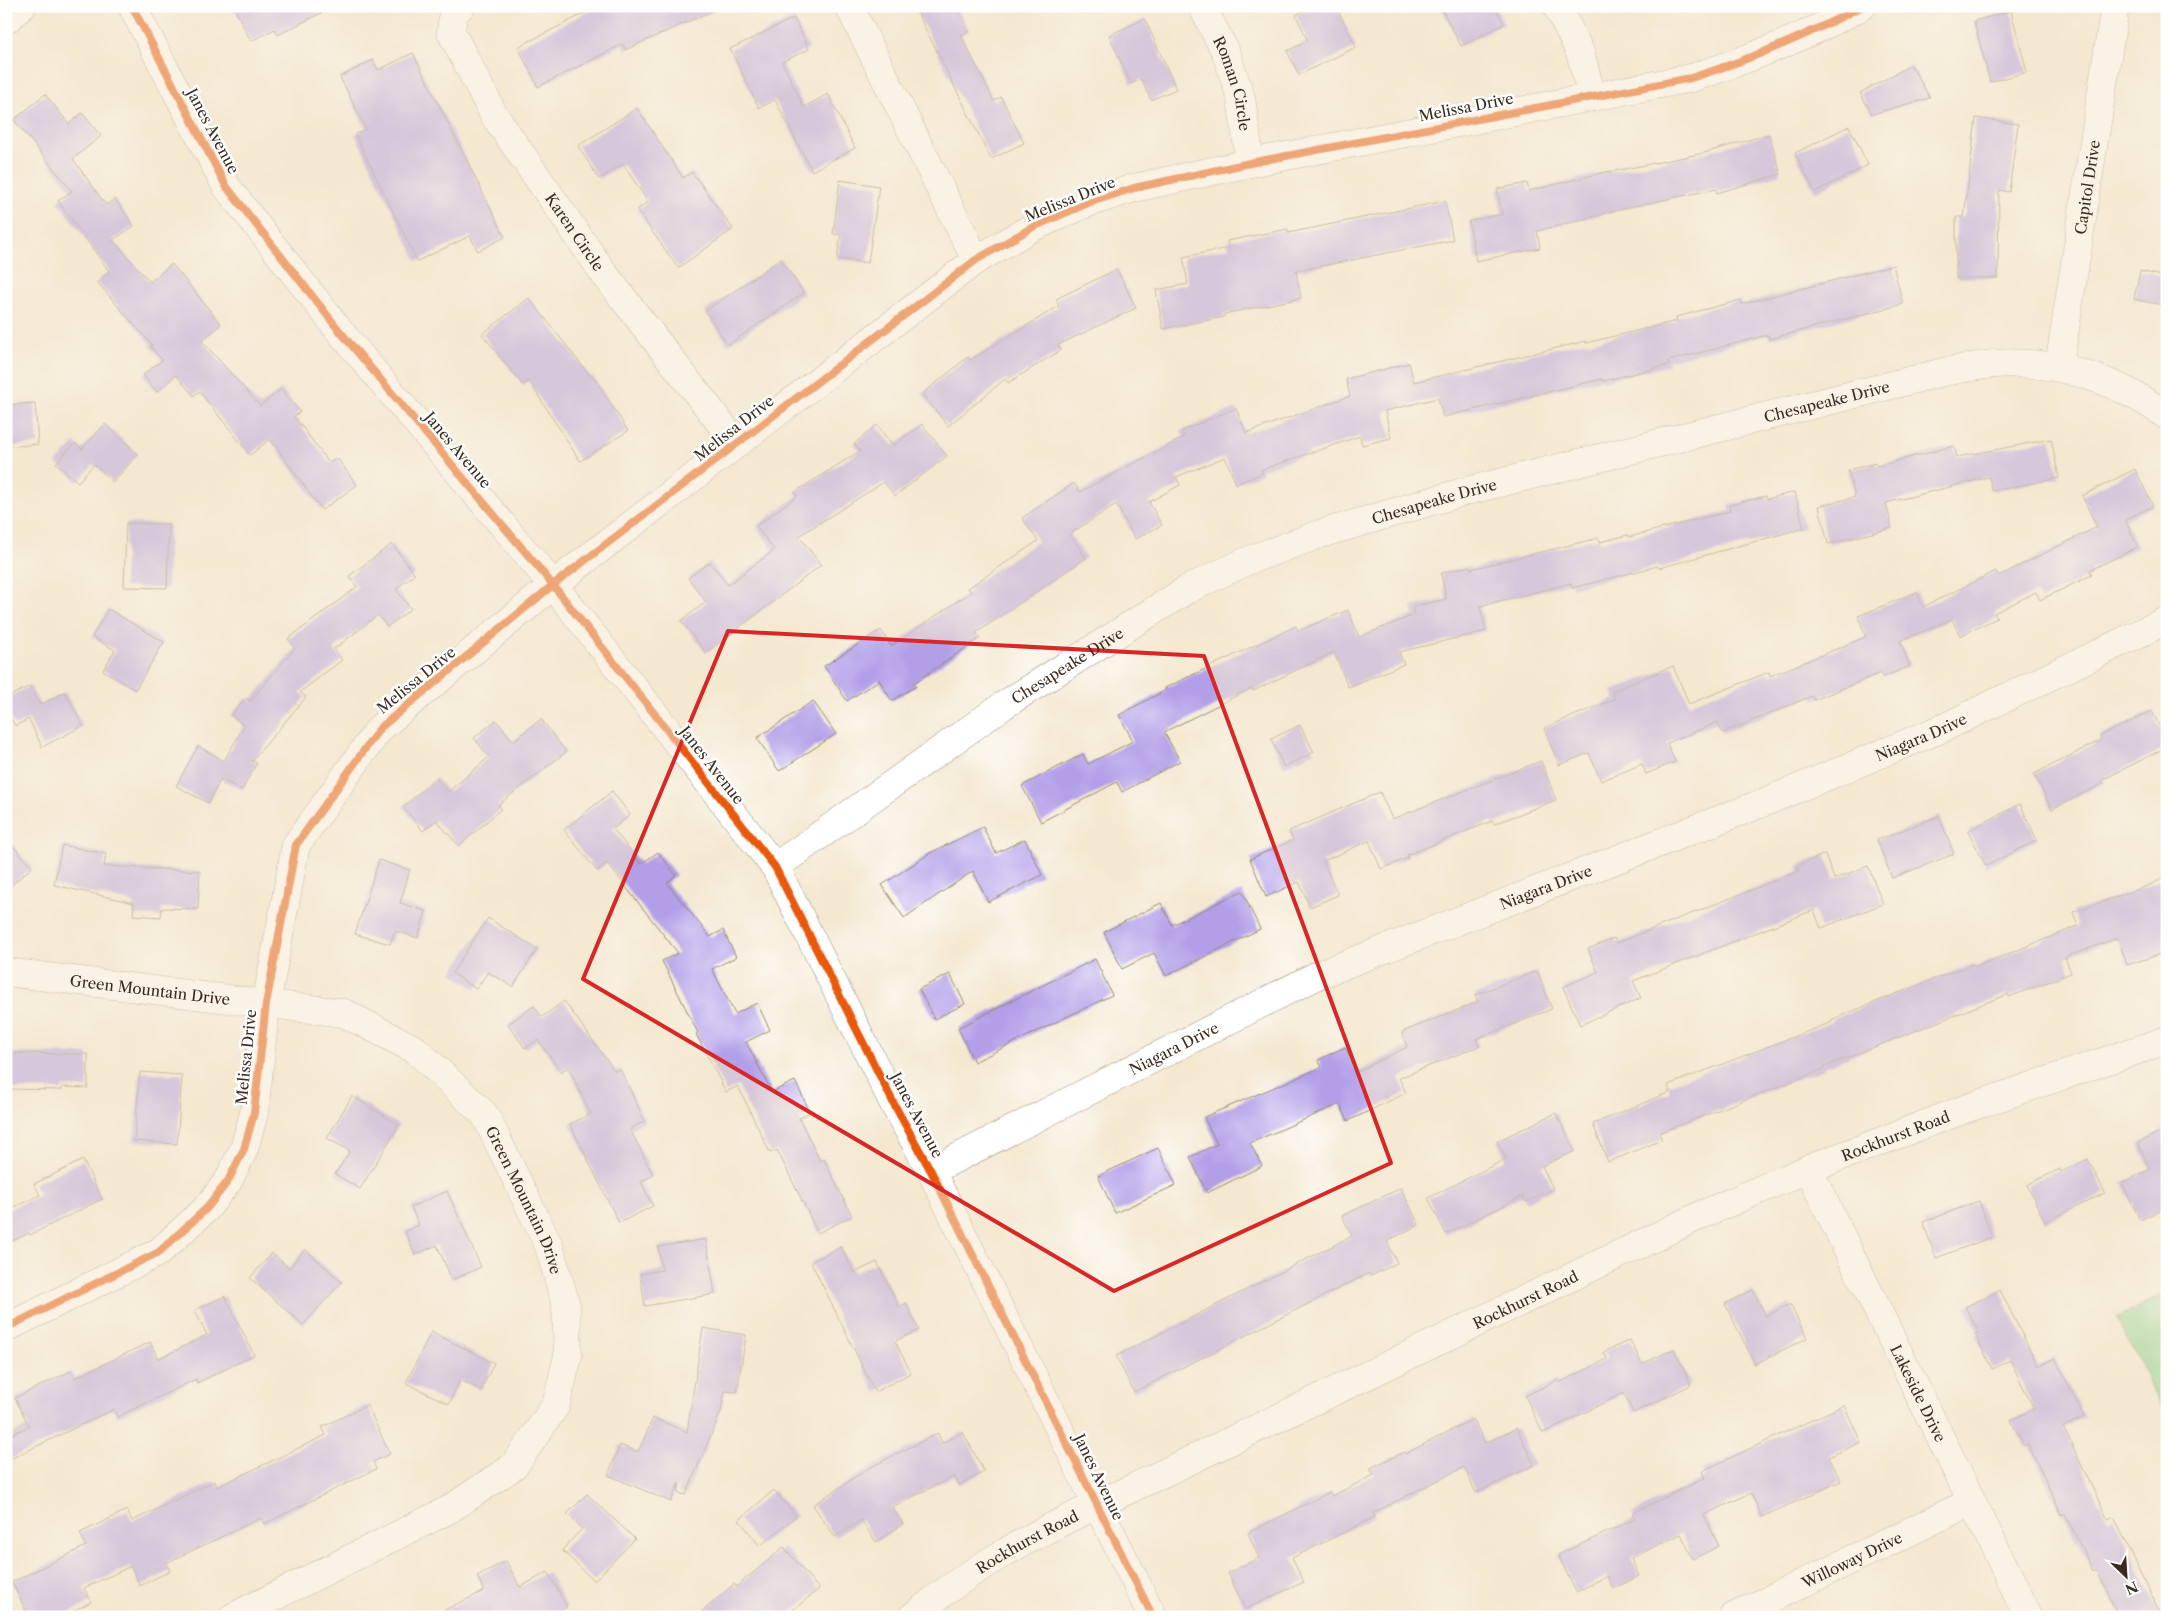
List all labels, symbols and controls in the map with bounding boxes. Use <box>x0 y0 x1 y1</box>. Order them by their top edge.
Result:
street label: Roman Circle <box>1209 33 1255 132</box>
street label: Janes Avenue <box>182 83 243 177</box>
street label: Melissa Drive <box>1417 89 1515 125</box>
street label: Capitol Drive <box>2070 139 2104 236</box>
street label: Melissa Drive <box>1022 172 1118 226</box>
street label: Karen Circle <box>541 189 609 274</box>
street label: Chesapeake Drive <box>1762 376 1892 426</box>
street label: Melissa Drive <box>690 391 778 465</box>
street label: Janes Avenue <box>419 406 496 492</box>
street label: Chesapeake Drive <box>1369 474 1499 528</box>
street label: Chesapeake Drive <box>1007 623 1127 708</box>
street label: Melissa Drive <box>373 642 459 718</box>
street label: Niagara Drive <box>1872 709 1970 765</box>
street label: Janes Avenue <box>674 721 748 808</box>
street label: Niagara Drive <box>1497 860 1595 913</box>
street label: Green Mountain Drive <box>69 970 231 1009</box>
street label: Melissa Drive <box>232 1008 260 1106</box>
street label: Niagara Drive <box>1126 1018 1221 1079</box>
street label: Janes Avenue <box>886 1067 947 1161</box>
street label: Rockhurst Road <box>1838 1106 1952 1165</box>
street label: Green Mountain Drive <box>482 1123 566 1276</box>
street label: Rockhurst Road <box>1469 1266 1581 1333</box>
street label: Lakeside Drive <box>1887 1341 1951 1445</box>
street label: Janes Avenue <box>1069 1429 1128 1523</box>
street label: Rockhurst Road <box>972 1506 1081 1577</box>
street label: Willoway Drive <box>1798 1527 1905 1592</box>
north arrow <box>2100 1550 2150 1600</box>
text: N <box>2122 1577 2141 1599</box>

